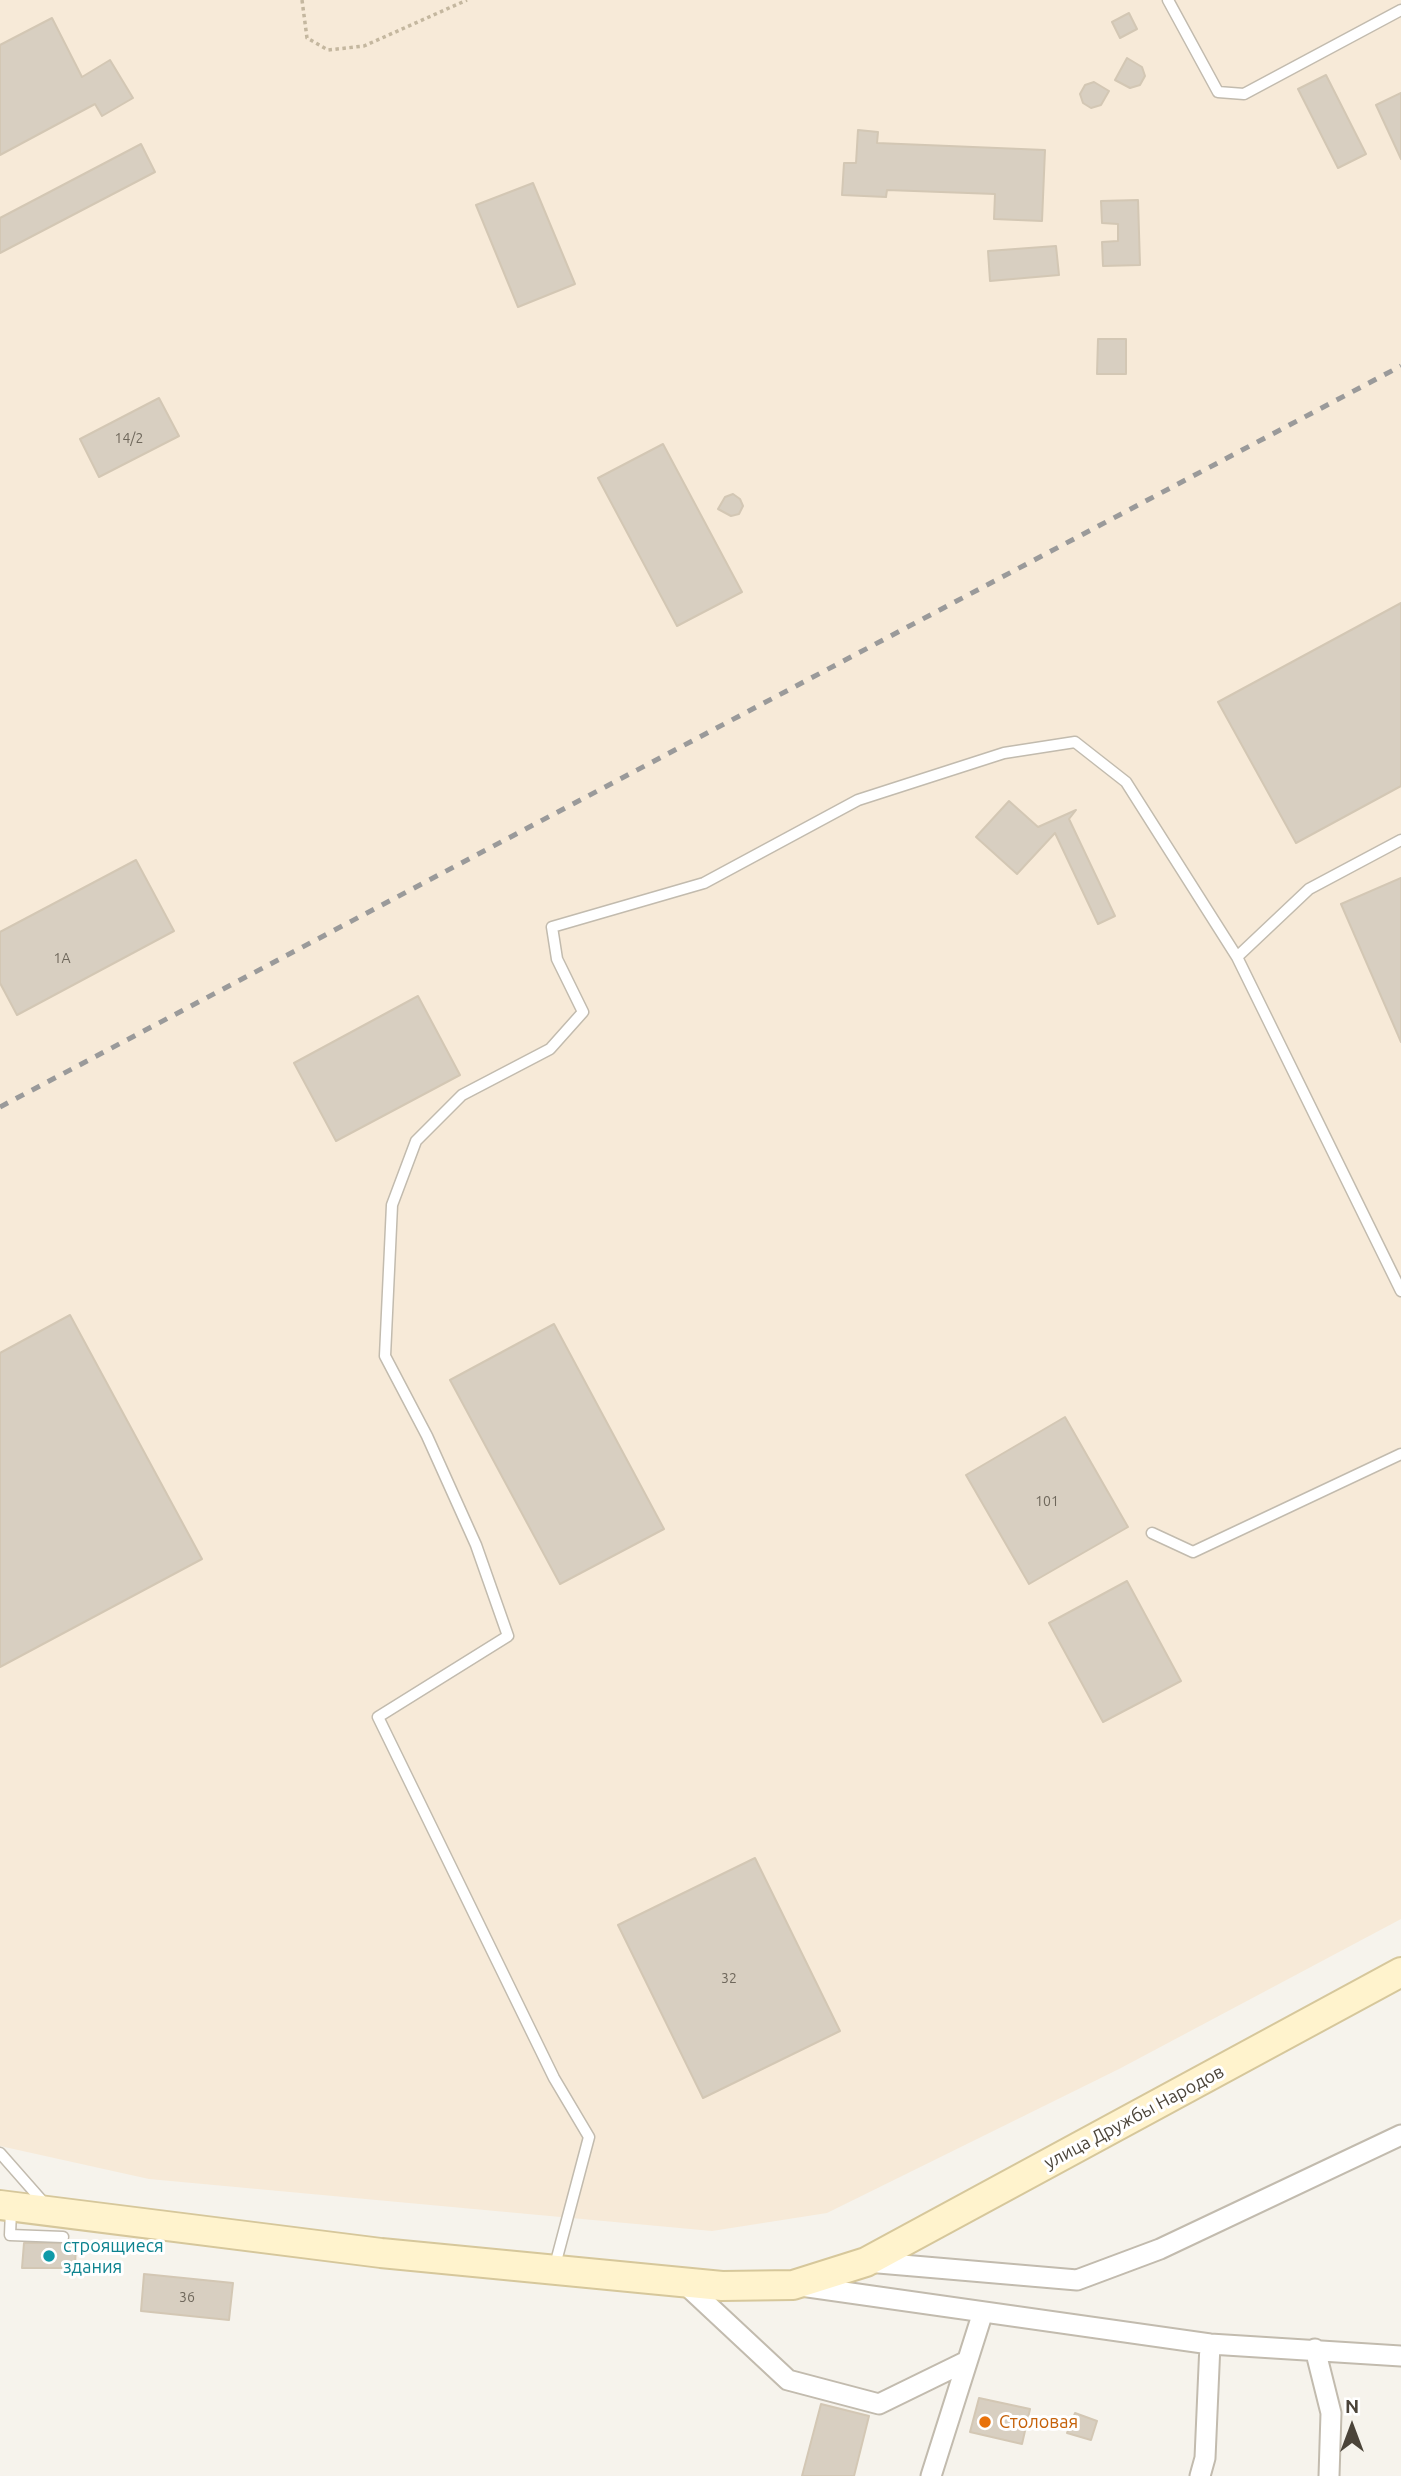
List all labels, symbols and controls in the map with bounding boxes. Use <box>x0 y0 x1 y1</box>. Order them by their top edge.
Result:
house number: 14/2 <box>115 430 143 446</box>
house number: 1А <box>54 950 70 966</box>
house number: 101 <box>1035 1493 1059 1509</box>
house number: 32 <box>721 1970 737 1986</box>
street label: улица Дружбы Народов <box>1040 2060 1228 2174</box>
place label: строящиеся здания <box>63 2235 164 2278</box>
marker: строящиеся здания <box>41 2248 57 2264</box>
house number: 36 <box>179 2289 195 2305</box>
north arrow <box>1317 2392 1387 2462</box>
text: N <box>1345 2395 1359 2417</box>
place label: Столовая <box>999 2411 1078 2433</box>
marker: Столовая <box>977 2414 993 2430</box>

